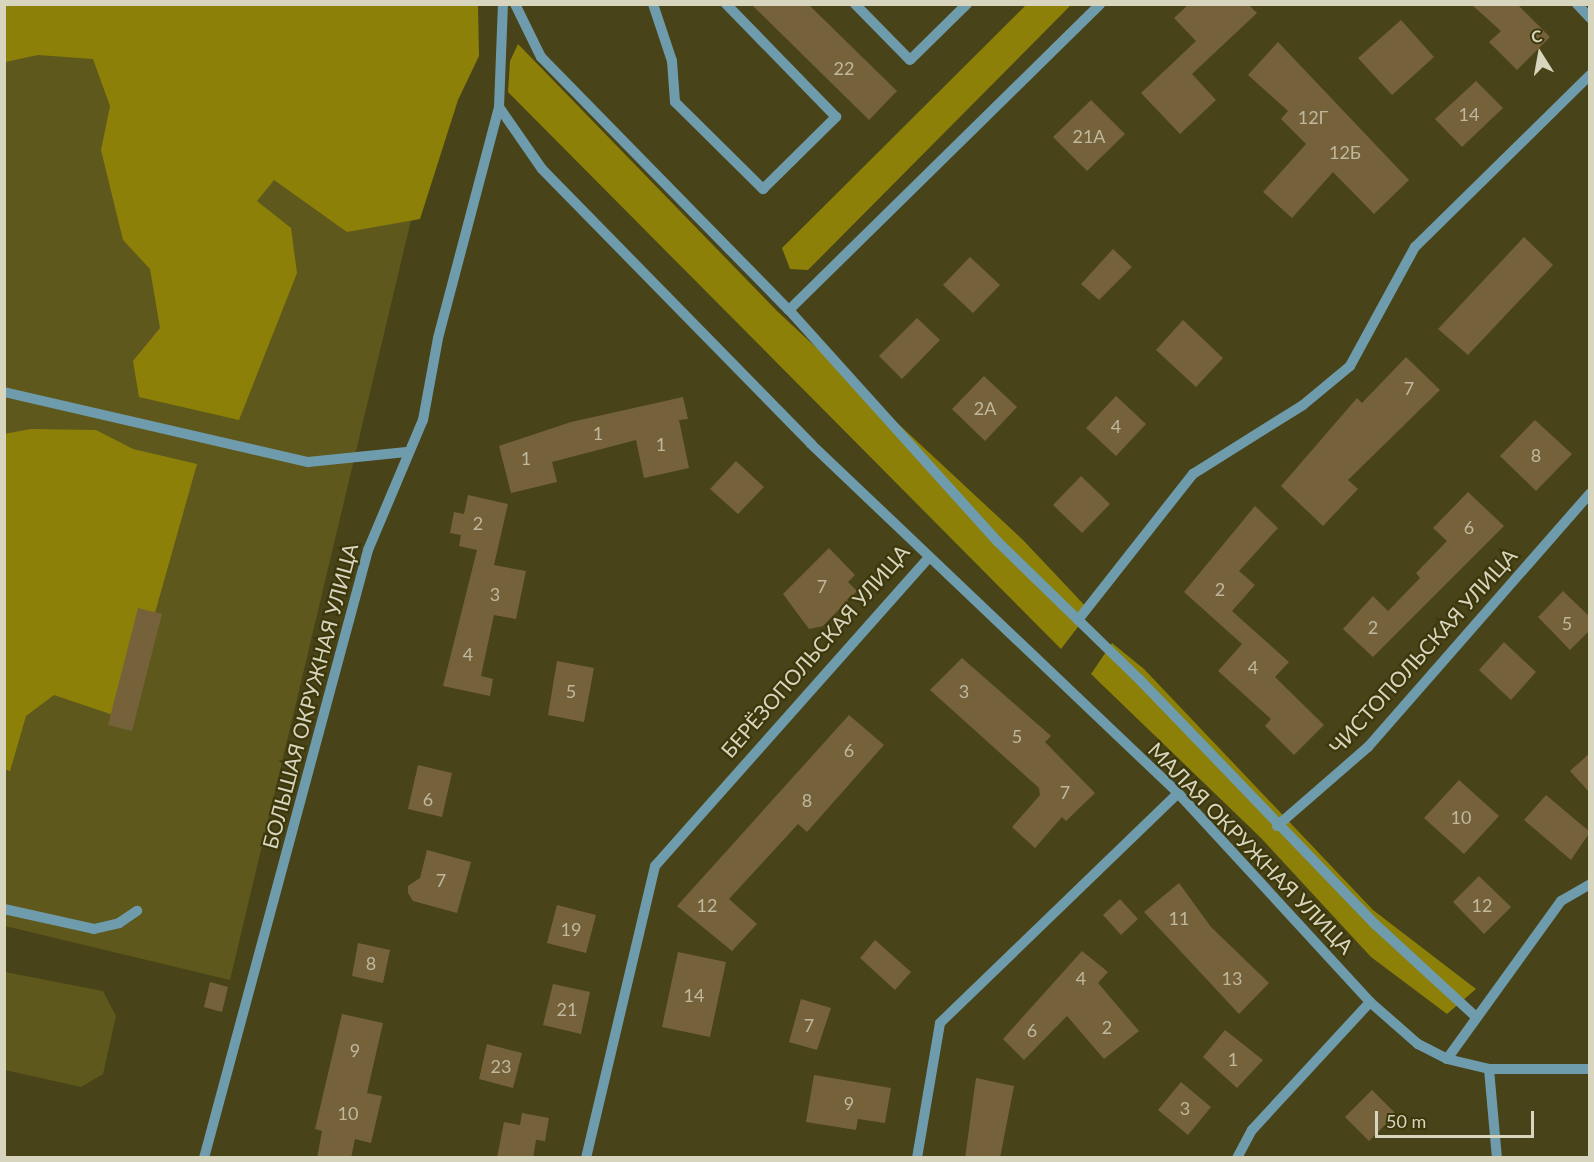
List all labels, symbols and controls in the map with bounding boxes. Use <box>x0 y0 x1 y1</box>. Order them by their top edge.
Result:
north arrow <box>1510 24 1570 84</box>
text: С <box>1529 26 1543 46</box>
house number: 22 <box>834 57 854 79</box>
house number: 14 <box>1459 103 1479 125</box>
house number: 12Г <box>1298 106 1328 128</box>
house number: 21А <box>1072 125 1106 147</box>
house number: 12Б <box>1329 141 1361 163</box>
house number: 7 <box>1404 377 1414 399</box>
house number: 2А <box>974 397 996 419</box>
house number: 4 <box>1111 415 1121 437</box>
house number: 1 <box>593 422 603 444</box>
house number: 1 <box>656 433 666 455</box>
house number: 8 <box>1531 444 1541 466</box>
house number: 1 <box>521 447 531 469</box>
house number: 2 <box>473 512 483 534</box>
house number: 6 <box>1464 516 1474 538</box>
street label: БЕРЁЗОПОЛЬСКАЯ УЛИЦА <box>716 539 914 763</box>
street label: БОЛЬШАЯ ОКРУЖНАЯ УЛИЦА <box>257 540 363 852</box>
street label: ЧИСТОПОЛЬСКАЯ УЛИЦА <box>1324 543 1522 759</box>
house number: 7 <box>817 575 827 597</box>
house number: 2 <box>1215 578 1225 600</box>
house number: 3 <box>490 583 500 605</box>
house number: 5 <box>1562 612 1572 634</box>
house number: 2 <box>1368 616 1378 638</box>
house number: 4 <box>463 643 473 665</box>
house number: 4 <box>1248 656 1258 678</box>
house number: 5 <box>566 680 576 702</box>
house number: 3 <box>959 680 969 702</box>
house number: 5 <box>1012 725 1022 747</box>
street label: МАЛАЯ ОКРУЖНАЯ УЛИЦА <box>1143 737 1359 959</box>
house number: 6 <box>844 739 854 761</box>
house number: 7 <box>1060 781 1070 803</box>
house number: 6 <box>423 788 433 810</box>
house number: 8 <box>802 789 812 811</box>
house number: 10 <box>1451 806 1471 828</box>
house number: 7 <box>436 869 446 891</box>
house number: 12 <box>697 894 717 916</box>
house number: 12 <box>1472 894 1492 916</box>
house number: 11 <box>1169 907 1189 929</box>
house number: 19 <box>561 918 581 940</box>
house number: 8 <box>366 952 376 974</box>
house number: 4 <box>1076 967 1086 989</box>
house number: 13 <box>1222 967 1242 989</box>
house number: 14 <box>684 984 704 1006</box>
house number: 21 <box>557 998 577 1020</box>
house number: 7 <box>804 1014 814 1036</box>
house number: 2 <box>1102 1016 1112 1038</box>
house number: 6 <box>1027 1019 1037 1041</box>
house number: 9 <box>350 1039 360 1061</box>
house number: 1 <box>1228 1048 1238 1070</box>
house number: 23 <box>491 1055 511 1077</box>
house number: 9 <box>844 1092 854 1114</box>
house number: 3 <box>1180 1097 1190 1119</box>
scale bar <box>1378 1099 1537 1137</box>
house number: 10 <box>338 1102 358 1124</box>
text: 50 m <box>1386 1110 1426 1132</box>

